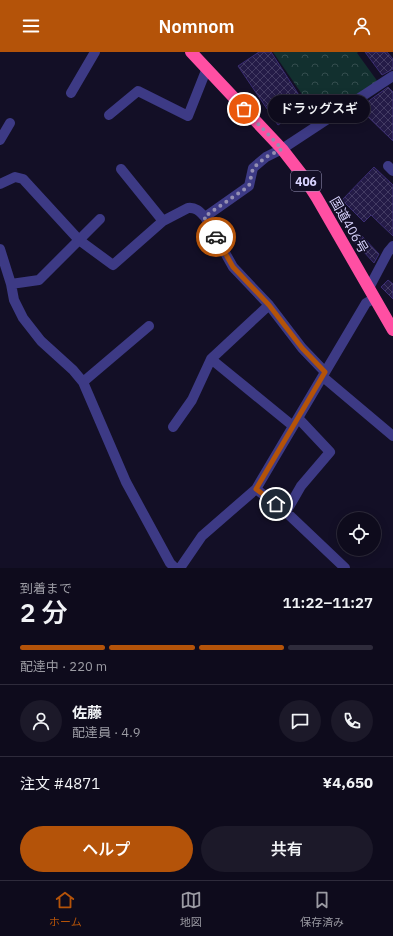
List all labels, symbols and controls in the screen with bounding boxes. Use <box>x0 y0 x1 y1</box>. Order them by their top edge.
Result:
icon: menu <box>20 15 42 37</box>
text: Nomnom <box>159 15 234 38</box>
icon: person <box>351 15 373 37</box>
pin <box>227 92 261 126</box>
callout: ドラッグスギ <box>268 95 370 123</box>
icon: bag <box>233 98 255 120</box>
text: ドラッグスギ <box>280 100 358 117</box>
road number: 406 <box>291 171 321 191</box>
street label: 国道406号 <box>326 194 372 256</box>
courier <box>196 217 236 257</box>
icon: car <box>205 226 227 248</box>
pin <box>259 487 293 521</box>
icon: home <box>265 493 287 515</box>
map controls <box>337 512 381 556</box>
button: locate <box>337 512 381 556</box>
text: 到着まで <box>20 580 72 597</box>
text: 11:22–11:27 <box>283 593 373 612</box>
text: 2 分 <box>20 595 68 629</box>
text: 配達中 · 220 m <box>20 658 107 675</box>
button: person <box>20 700 62 742</box>
button: chat <box>279 700 321 742</box>
button: phone <box>331 700 373 742</box>
text: 佐藤 <box>72 703 102 722</box>
text: 配達員 · 4.9 <box>72 724 141 741</box>
text: ¥4,650 <box>323 773 373 792</box>
text: 注文 #4871 <box>20 774 100 793</box>
button: ヘルプ <box>20 826 193 872</box>
button: 共有 <box>201 826 373 872</box>
tab: ホーム <box>49 889 82 929</box>
tab: 地図 <box>180 889 202 929</box>
tab: 保存済み <box>300 889 344 929</box>

